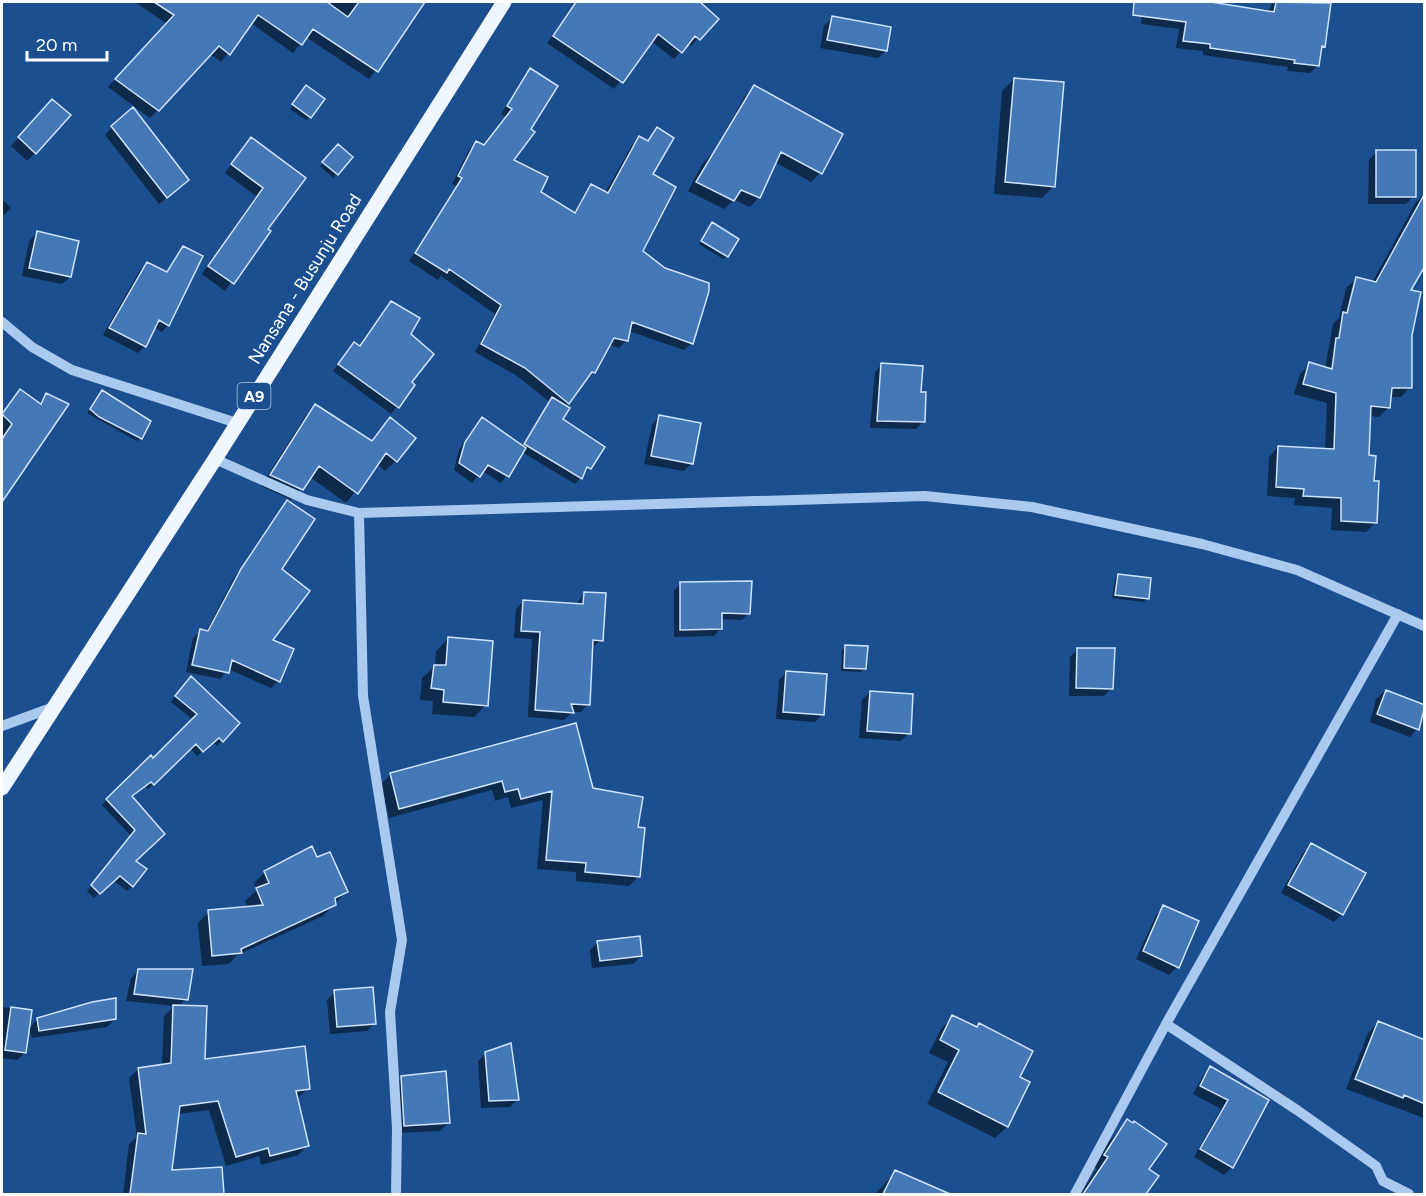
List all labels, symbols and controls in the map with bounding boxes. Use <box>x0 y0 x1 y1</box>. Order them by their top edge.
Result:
scale bar <box>27 24 106 62</box>
text: 20 m <box>36 34 77 56</box>
street label: Nansana - Busunju Road <box>244 190 366 368</box>
road number: A9 <box>238 383 270 409</box>

